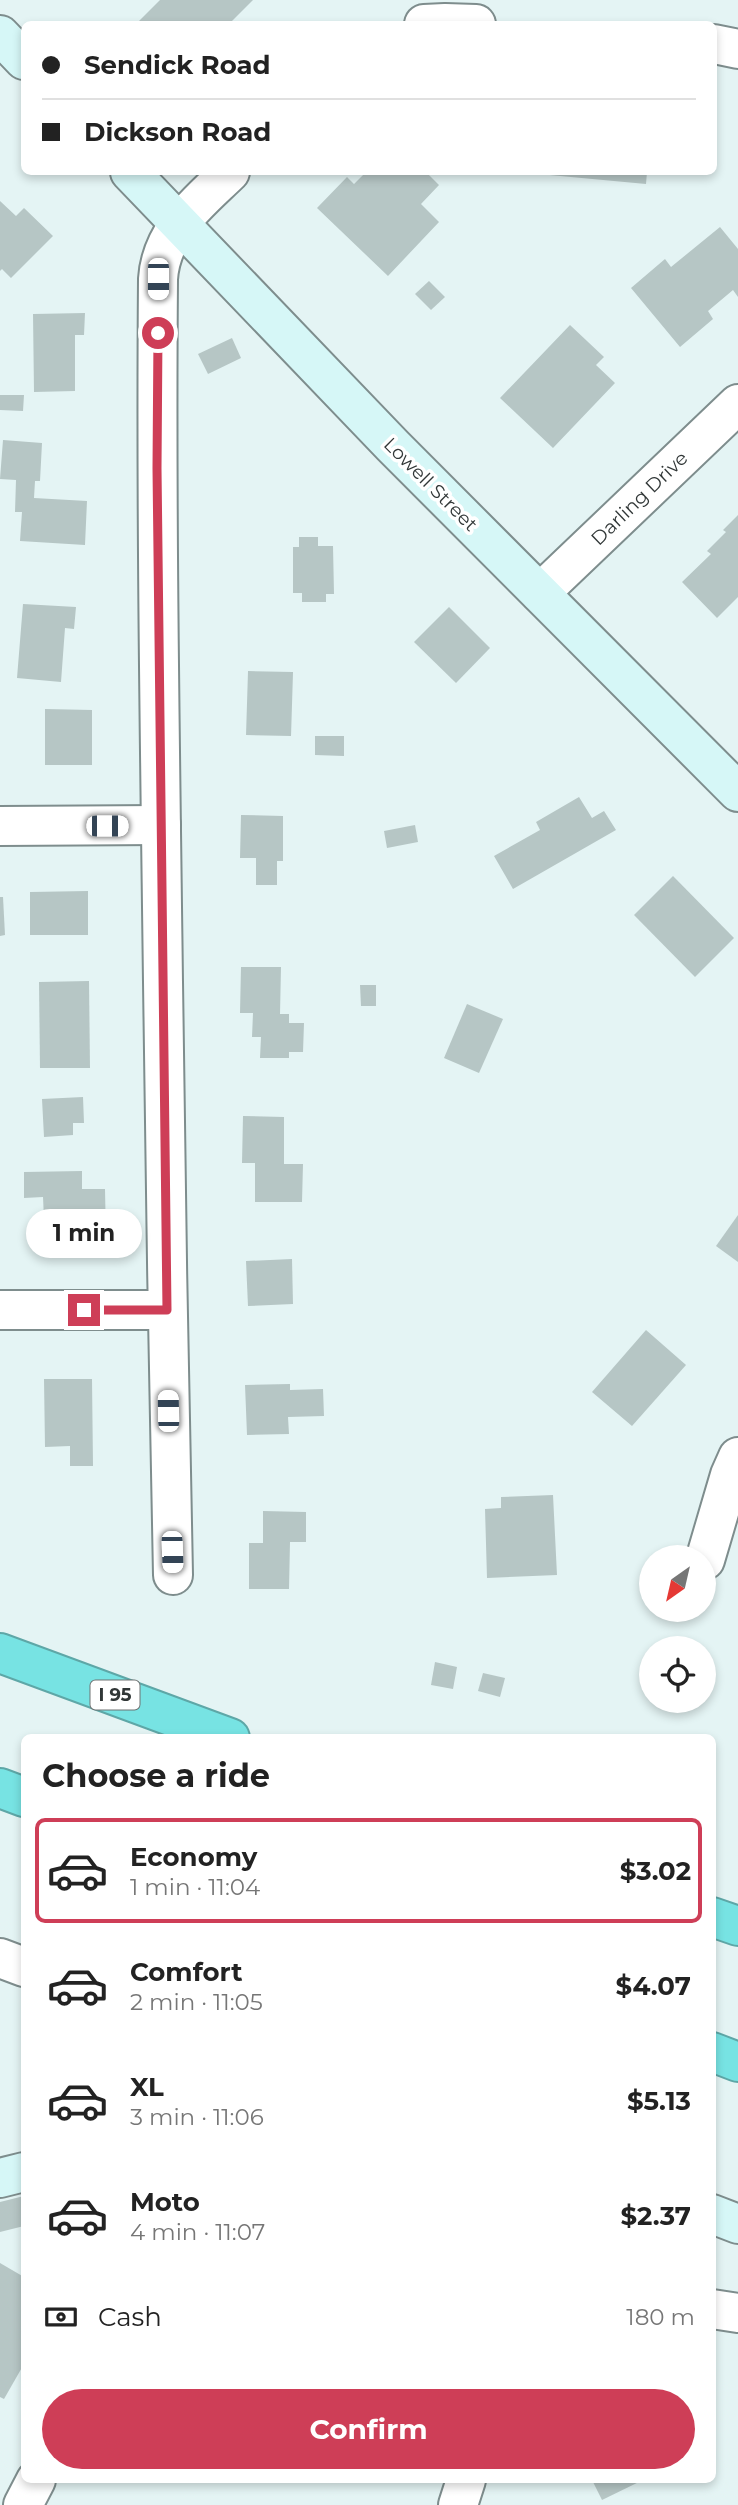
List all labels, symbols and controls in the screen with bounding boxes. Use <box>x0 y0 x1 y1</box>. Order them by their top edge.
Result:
text: Sendick Road <box>84 49 271 81</box>
text: Dickson Road <box>84 116 271 148</box>
car <box>148 258 169 300</box>
route start <box>142 317 174 349</box>
street label: Lowell Street <box>379 433 483 536</box>
street label: Darling Drive <box>586 447 692 550</box>
car <box>87 816 129 837</box>
callout: 1 min <box>26 1208 142 1258</box>
text: 1 min <box>53 1219 115 1247</box>
route end <box>68 1294 100 1326</box>
car <box>158 1390 179 1432</box>
car <box>161 1531 184 1573</box>
north arrow <box>639 1545 716 1622</box>
map controls <box>639 1545 716 1713</box>
button: locate <box>639 1636 716 1713</box>
road number: I 95 <box>90 1680 140 1710</box>
text: Choose a ride <box>42 1756 270 1795</box>
icon: car <box>46 1839 109 1902</box>
text: Economy <box>130 1841 257 1873</box>
text: $3.02 <box>620 1855 691 1887</box>
text: 1 min · 11:04 <box>130 1873 260 1901</box>
icon: car <box>46 1954 109 2017</box>
text: Comfort <box>130 1956 242 1988</box>
text: $4.07 <box>616 1970 691 2002</box>
text: 2 min · 11:05 <box>130 1988 263 2016</box>
icon: car <box>46 2069 109 2132</box>
text: XL <box>130 2071 164 2103</box>
text: $5.13 <box>627 2085 691 2117</box>
text: 3 min · 11:06 <box>130 2103 264 2131</box>
icon: car <box>46 2184 109 2247</box>
text: Moto <box>130 2186 200 2218</box>
text: $2.37 <box>620 2200 691 2232</box>
text: 4 min · 11:07 <box>130 2218 265 2246</box>
icon: cash <box>42 2298 80 2336</box>
text: Cash <box>98 2301 162 2333</box>
text: 180 m <box>626 2303 695 2331</box>
button: Confirm <box>42 2389 695 2469</box>

